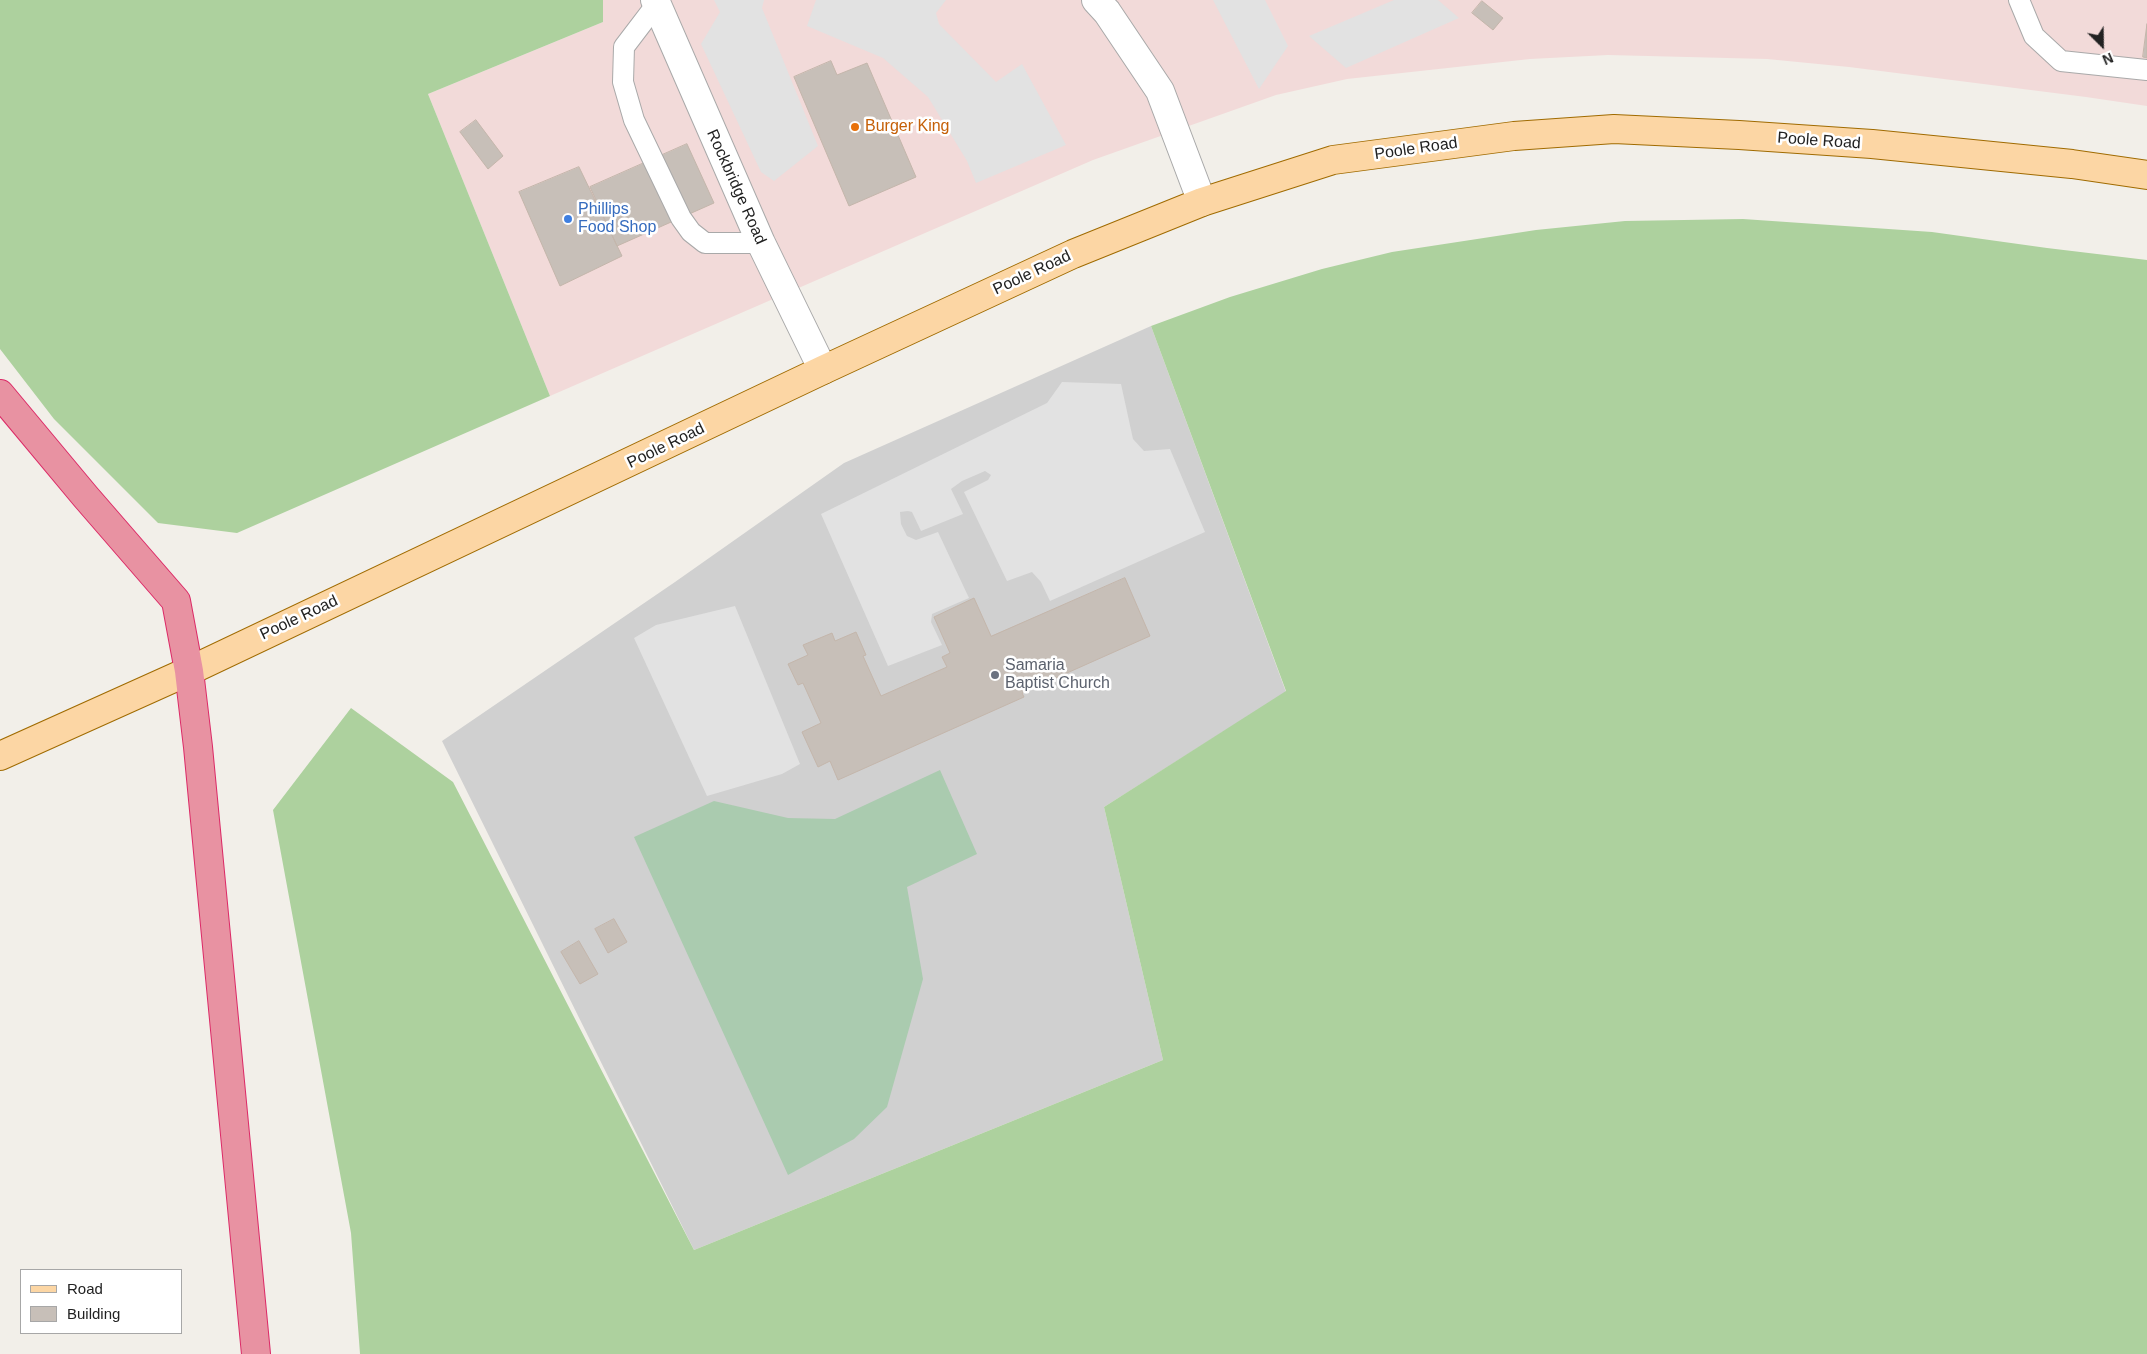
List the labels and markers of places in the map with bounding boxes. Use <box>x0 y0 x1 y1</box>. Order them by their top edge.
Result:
place label: Burger King <box>865 117 949 137</box>
marker: Burger King <box>849 121 861 133</box>
place label: Phillips Food Shop <box>578 200 656 238</box>
marker: Phillips Food Shop <box>562 213 574 225</box>
place label: Samaria Baptist Church <box>1005 656 1110 694</box>
marker: Samaria Baptist Church <box>989 669 1001 681</box>

